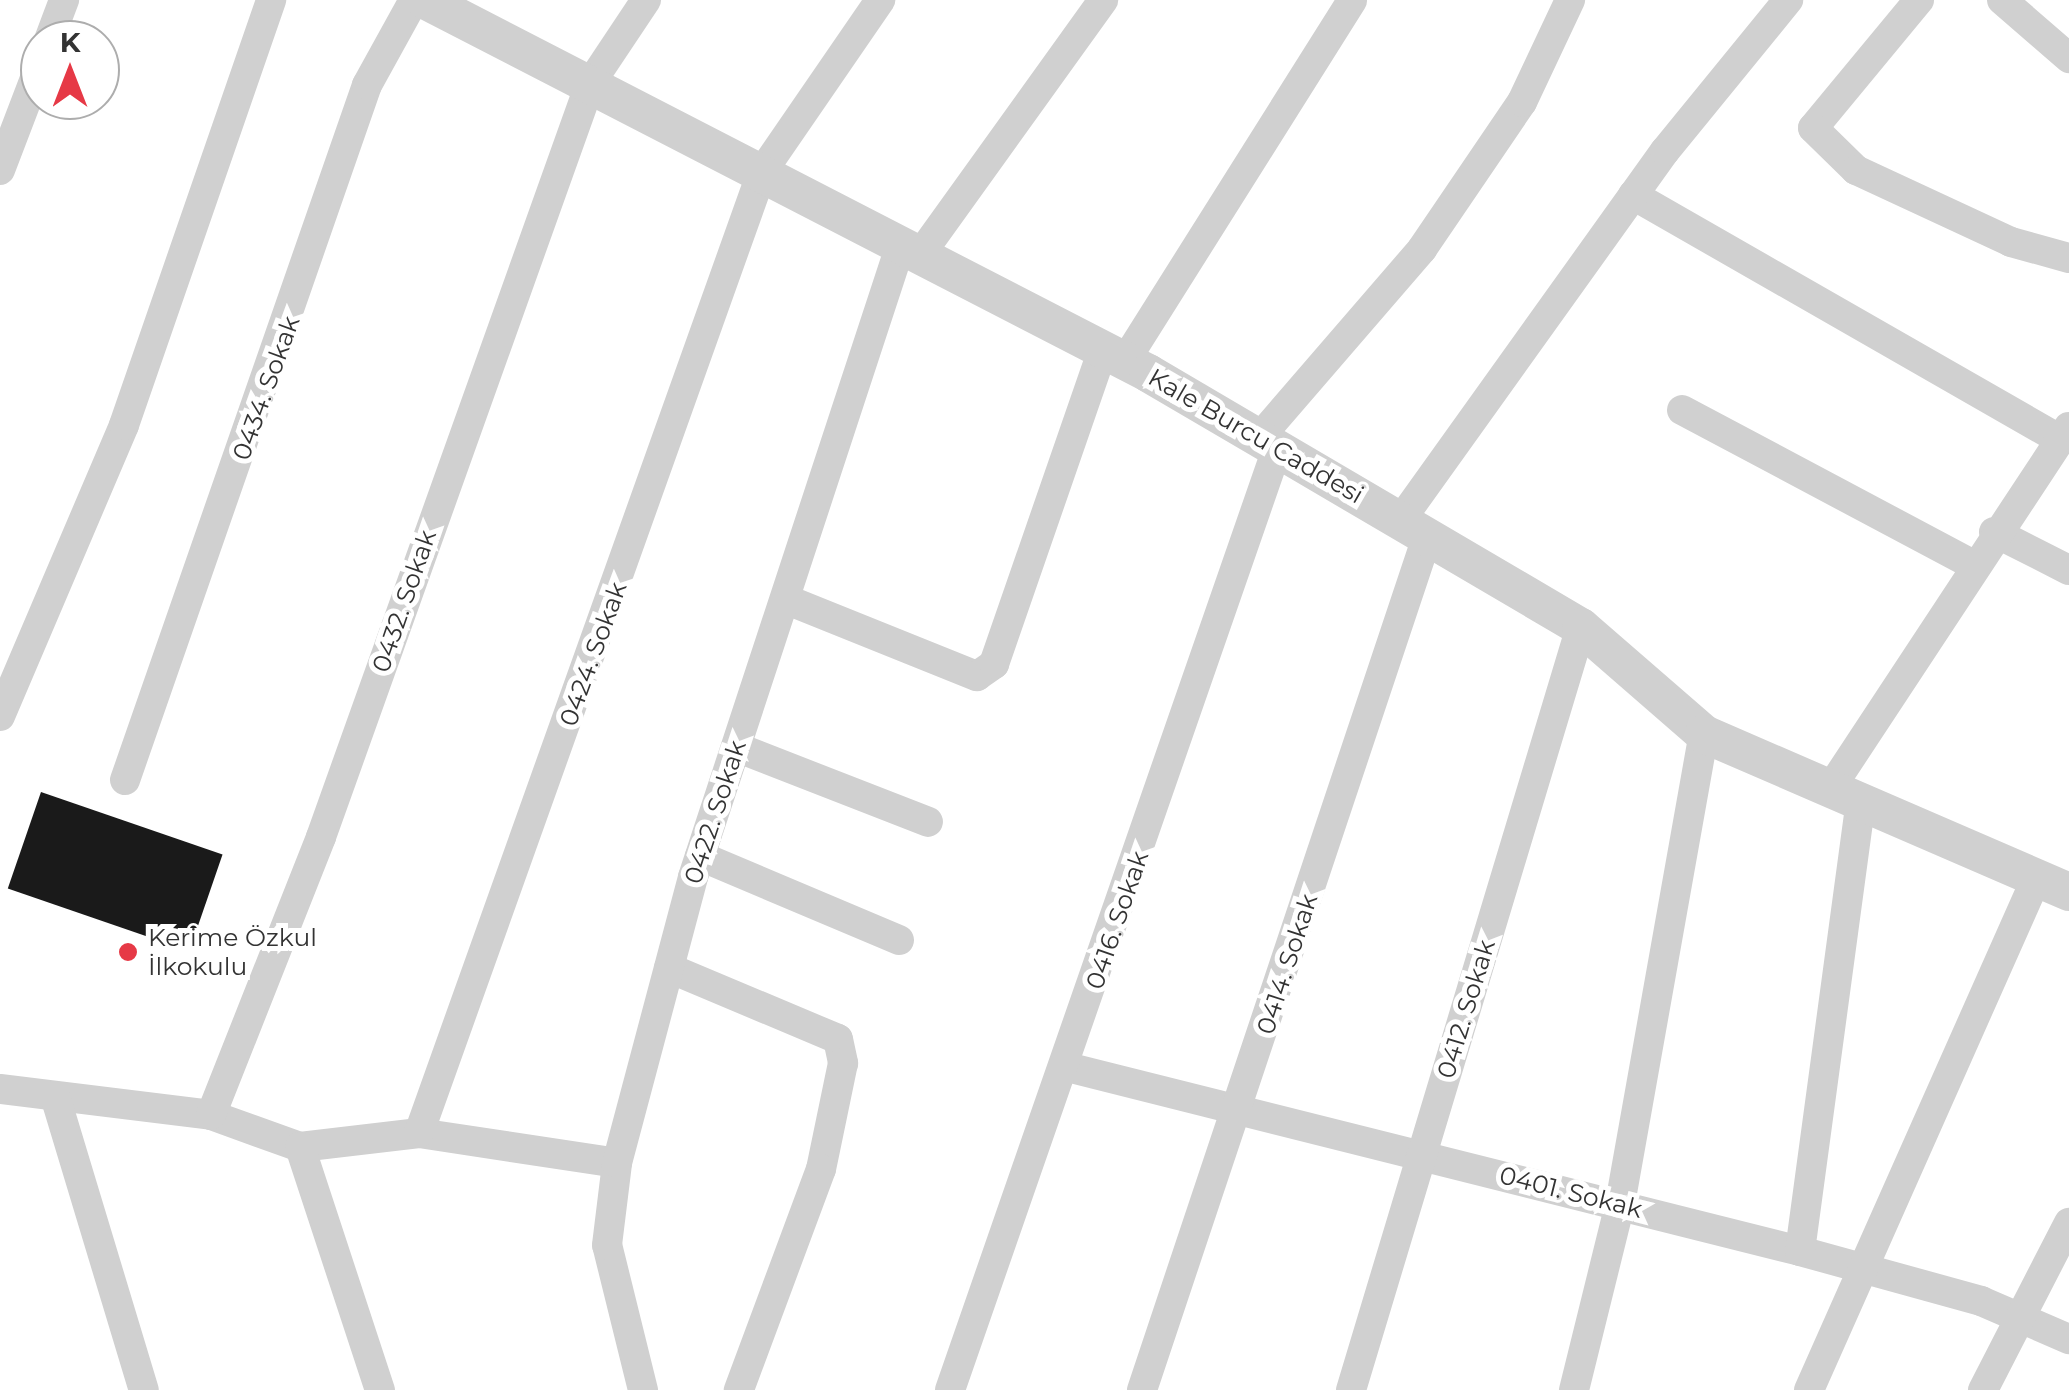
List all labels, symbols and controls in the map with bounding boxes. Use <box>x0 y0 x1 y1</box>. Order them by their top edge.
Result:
north arrow <box>20 20 120 120</box>
text: K <box>60 25 80 59</box>
street label: 0434. Sokak <box>226 312 306 464</box>
street label: Kale Burcu Caddesi <box>1143 362 1369 510</box>
street label: 0432. Sokak <box>366 526 442 676</box>
street label: 0424. Sokak <box>553 578 633 730</box>
street label: 0422. Sokak <box>678 737 752 887</box>
street label: 0416. Sokak <box>1079 847 1155 993</box>
street label: 0414. Sokak <box>1250 890 1324 1038</box>
place label: Kerime Özkul İlkokulu <box>148 923 317 982</box>
street label: 0412. Sokak <box>1431 936 1501 1082</box>
marker: Kerime Özkul İlkokulu <box>117 941 139 963</box>
street label: 0401. Sokak <box>1497 1160 1645 1224</box>

